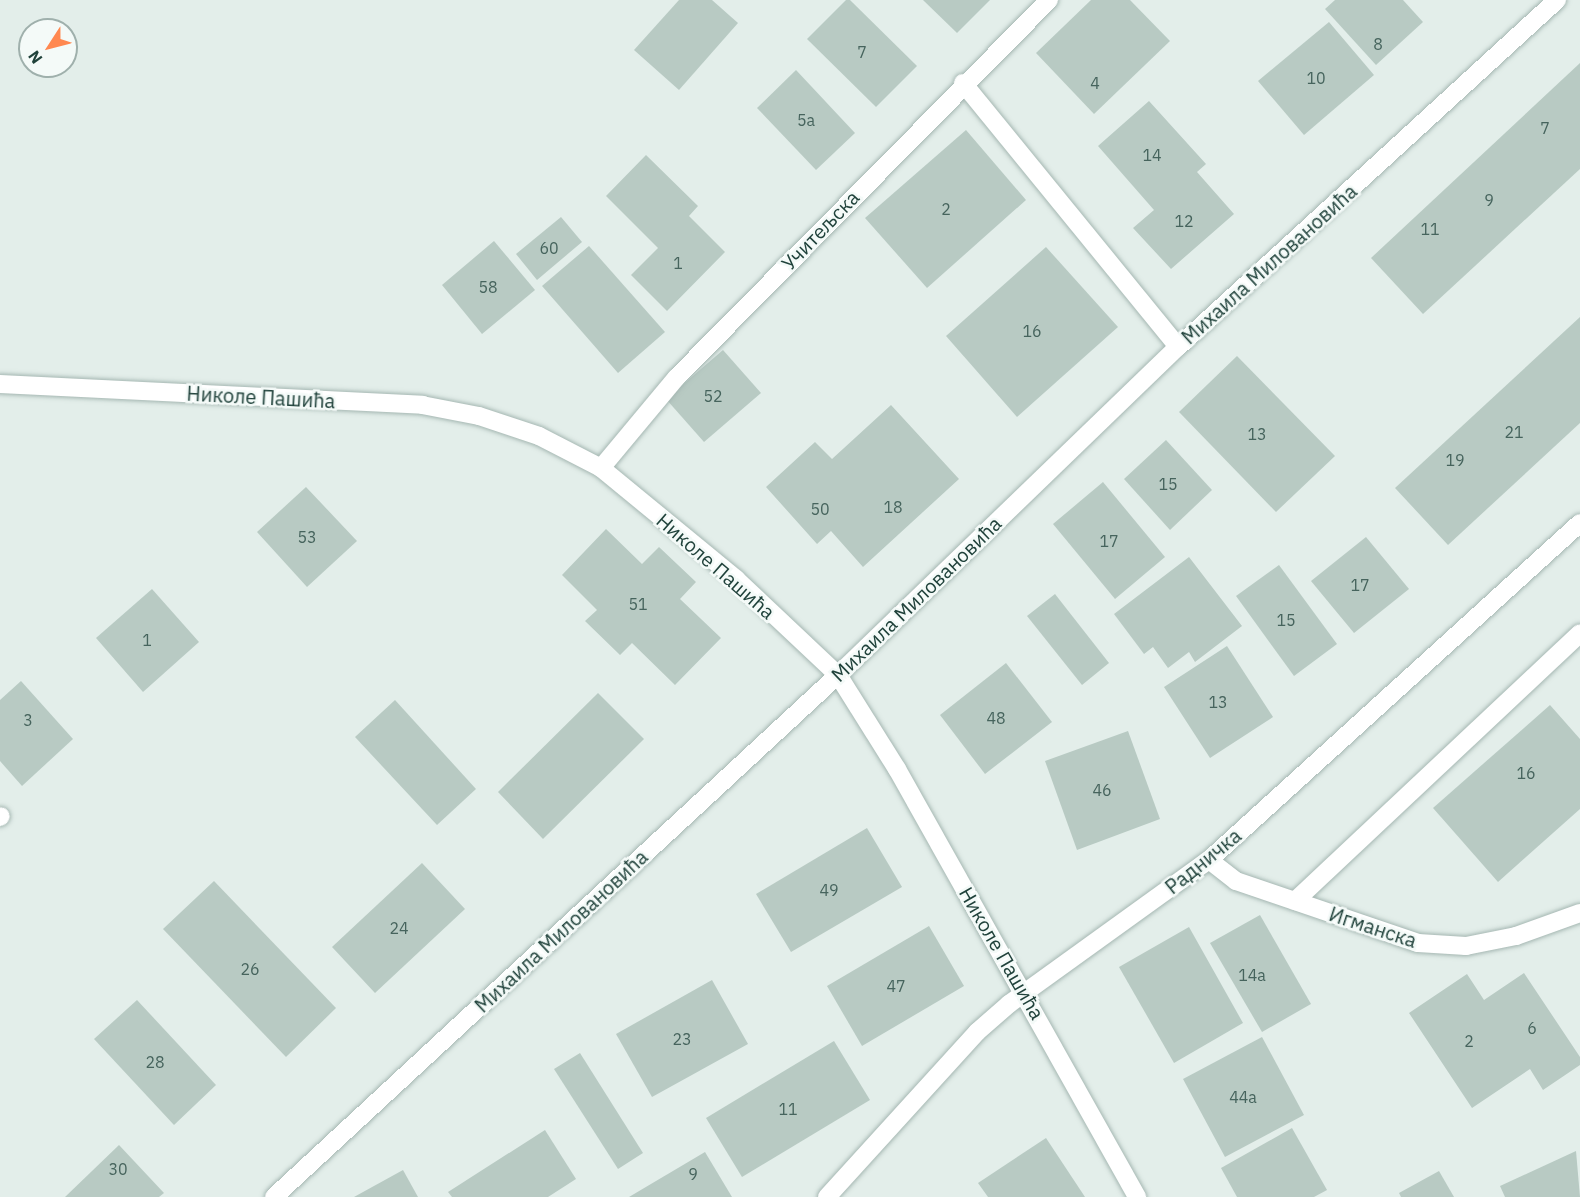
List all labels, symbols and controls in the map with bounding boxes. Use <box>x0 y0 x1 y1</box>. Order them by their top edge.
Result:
north arrow <box>18 18 78 78</box>
house number: 8 <box>1373 34 1383 54</box>
house number: 7 <box>857 42 867 62</box>
text: N <box>24 47 47 68</box>
house number: 10 <box>1306 68 1326 88</box>
house number: 4 <box>1090 73 1100 93</box>
house number: 5a <box>797 110 815 130</box>
house number: 7 <box>1540 118 1550 138</box>
house number: 14 <box>1142 145 1162 165</box>
street label: Михаила Миловановића <box>1176 179 1362 349</box>
street label: Учитељска <box>776 185 864 275</box>
house number: 9 <box>1484 190 1494 210</box>
house number: 2 <box>941 199 951 219</box>
house number: 12 <box>1174 211 1194 231</box>
house number: 11 <box>1420 219 1440 239</box>
house number: 60 <box>539 238 559 258</box>
house number: 1 <box>673 253 683 273</box>
house number: 58 <box>478 277 498 297</box>
house number: 16 <box>1022 321 1042 341</box>
street label: Николе Пашића <box>186 381 336 413</box>
house number: 52 <box>703 386 723 406</box>
house number: 21 <box>1504 422 1524 442</box>
house number: 13 <box>1247 424 1267 444</box>
house number: 19 <box>1445 450 1465 470</box>
house number: 15 <box>1158 474 1178 494</box>
house number: 18 <box>883 497 903 517</box>
house number: 50 <box>810 499 830 519</box>
street label: Николе Пашића <box>652 508 780 624</box>
street label: Михаила Миловановића <box>826 511 1006 687</box>
house number: 53 <box>297 527 317 547</box>
house number: 17 <box>1099 531 1119 551</box>
house number: 17 <box>1350 575 1370 595</box>
house number: 51 <box>628 594 648 614</box>
house number: 15 <box>1276 610 1296 630</box>
house number: 1 <box>142 630 152 650</box>
house number: 13 <box>1208 692 1228 712</box>
house number: 48 <box>986 708 1006 728</box>
house number: 3 <box>23 710 33 730</box>
house number: 16 <box>1516 763 1536 783</box>
house number: 46 <box>1092 780 1112 800</box>
street label: Радничка <box>1160 823 1246 899</box>
street label: Михаила Миловановића <box>470 845 652 1017</box>
house number: 49 <box>819 880 839 900</box>
street label: Николе Пашића <box>954 882 1050 1024</box>
street label: Игманска <box>1326 902 1420 952</box>
house number: 24 <box>389 918 409 938</box>
house number: 26 <box>240 959 260 979</box>
house number: 14a <box>1238 965 1266 985</box>
house number: 47 <box>886 976 906 996</box>
house number: 6 <box>1527 1018 1537 1038</box>
house number: 23 <box>672 1029 692 1049</box>
house number: 2 <box>1464 1031 1474 1051</box>
house number: 28 <box>145 1052 165 1072</box>
house number: 44a <box>1229 1087 1257 1107</box>
house number: 11 <box>778 1099 798 1119</box>
house number: 30 <box>108 1159 128 1179</box>
house number: 9 <box>688 1164 698 1184</box>

